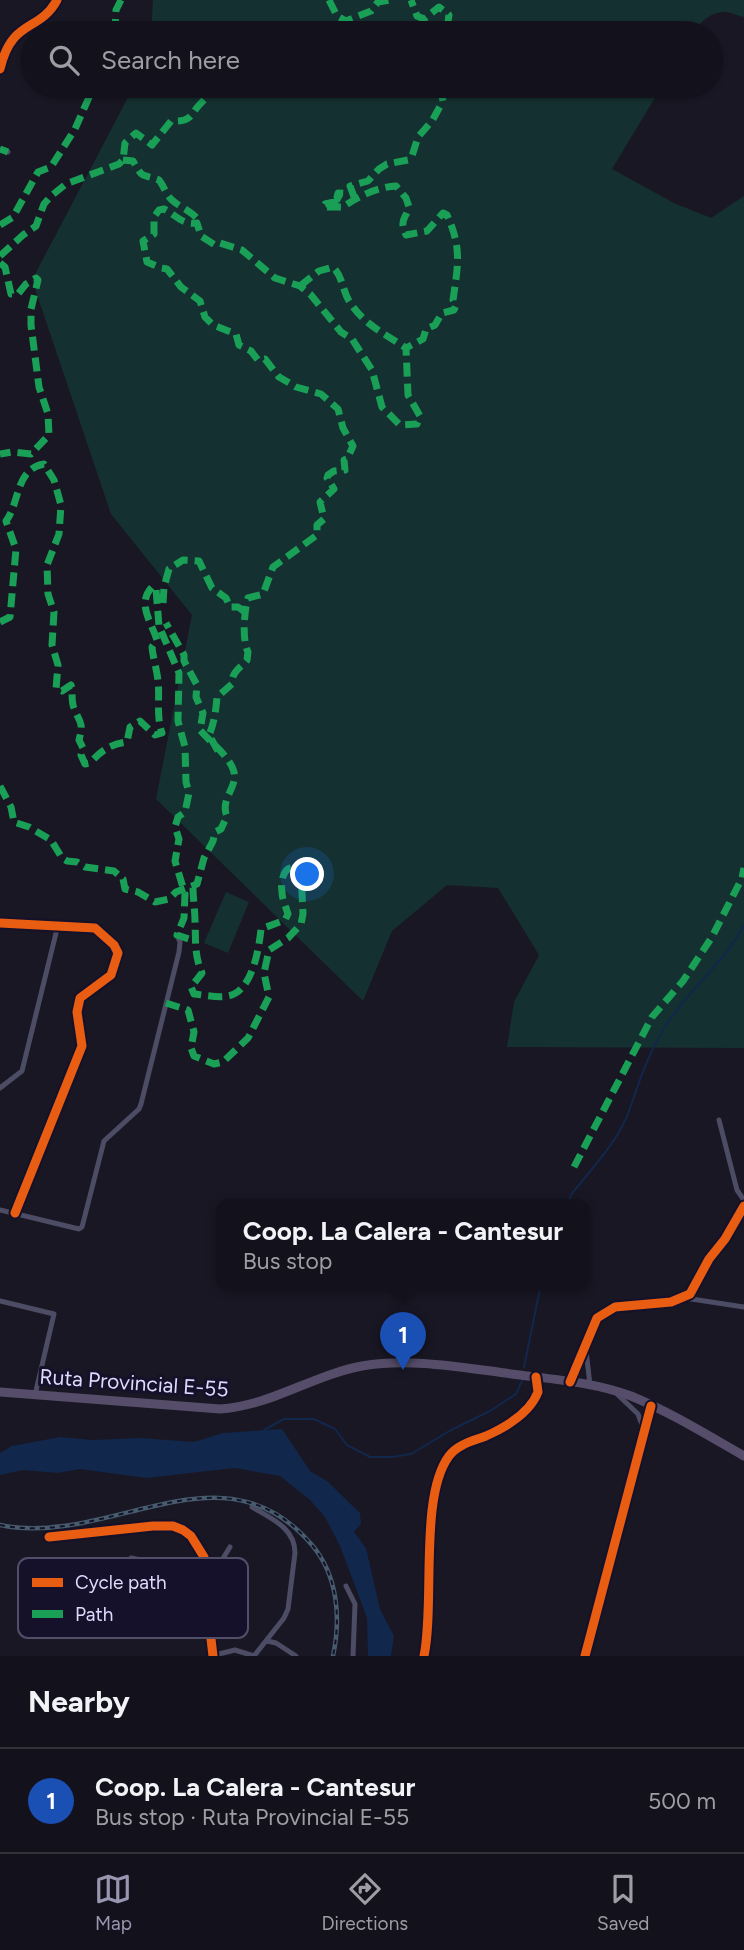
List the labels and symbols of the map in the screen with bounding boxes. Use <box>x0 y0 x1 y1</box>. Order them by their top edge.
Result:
your location <box>290 857 324 891</box>
pin: 1 <box>380 1312 426 1370</box>
street label: Ruta Provincial E-55 <box>39 1363 229 1402</box>
legend <box>18 1558 248 1638</box>
text: Cycle path <box>75 1571 167 1594</box>
text: Path <box>75 1603 113 1626</box>

